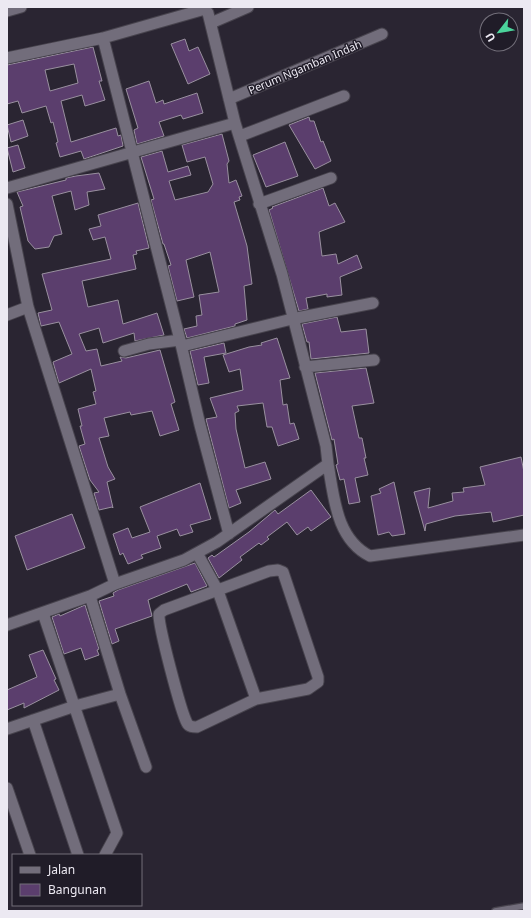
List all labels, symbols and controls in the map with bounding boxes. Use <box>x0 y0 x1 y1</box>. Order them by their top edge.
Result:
north arrow <box>479 12 519 52</box>
text: U <box>481 30 499 45</box>
street label: Perum Ngamban Indah <box>246 36 364 97</box>
legend <box>12 854 142 906</box>
text: Jalan <box>47 861 75 878</box>
text: Bangunan <box>48 881 106 898</box>

